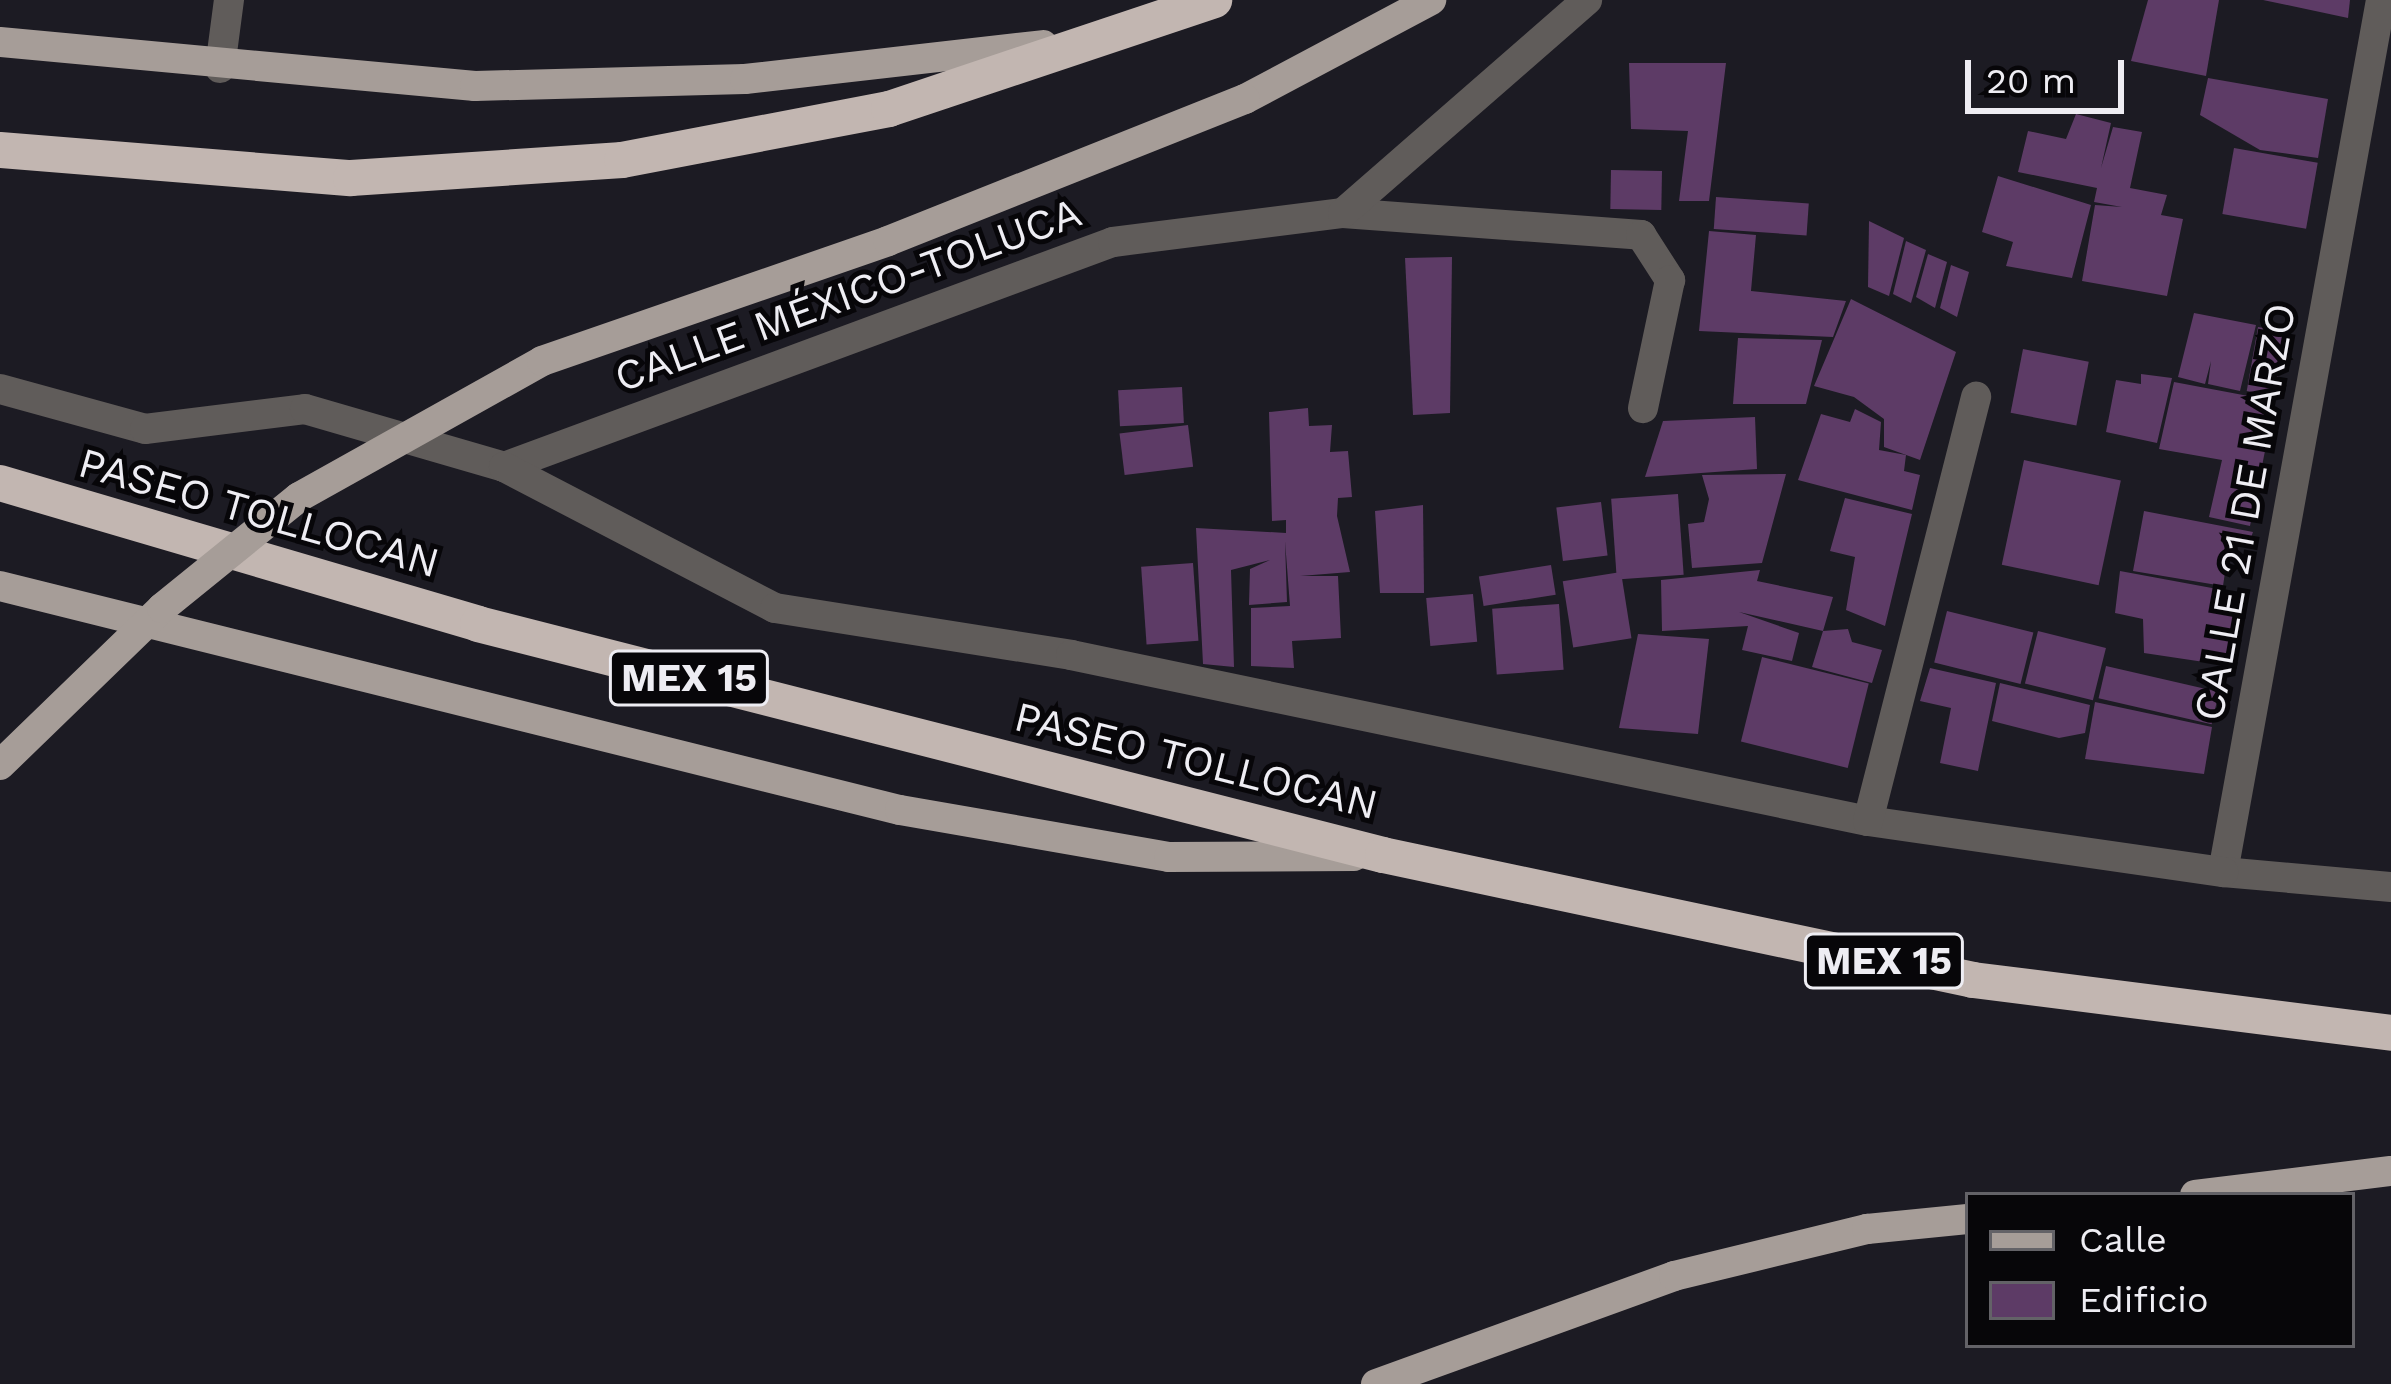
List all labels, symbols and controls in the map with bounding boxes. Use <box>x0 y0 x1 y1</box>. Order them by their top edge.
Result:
scale bar <box>1971 36 2130 110</box>
text: 20 m <box>1986 60 2076 102</box>
street label: CALLE MÉXICO-TOLUCA <box>608 187 1088 403</box>
street label: CALLE 21 DE MARZO <box>2183 299 2307 725</box>
street label: PASEO TOLLOCAN <box>72 437 446 589</box>
road number: MEX 15 <box>608 645 770 711</box>
street label: PASEO TOLLOCAN <box>1009 691 1383 831</box>
road number: MEX 15 <box>1803 928 1965 994</box>
legend <box>1965 1192 2355 1348</box>
text: Calle <box>2079 1219 2167 1261</box>
text: Edificio <box>2079 1279 2209 1321</box>

